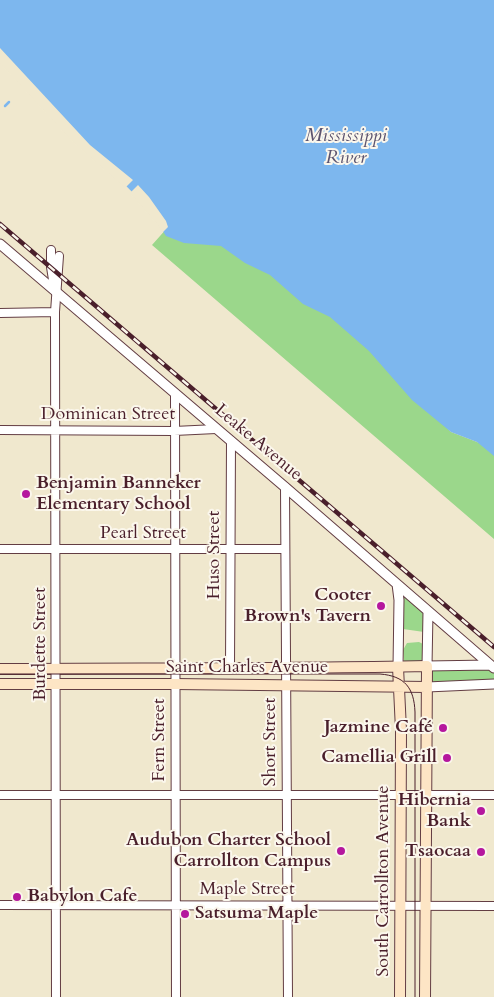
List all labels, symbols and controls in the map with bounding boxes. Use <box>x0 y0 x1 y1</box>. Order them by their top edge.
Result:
water label: Mississippi River <box>305 126 387 170</box>
street label: Leake Avenue <box>210 400 306 486</box>
street label: Dominican Street <box>41 404 175 426</box>
place label: Benjamin Banneker Elementary School <box>36 473 201 516</box>
marker: Benjamin Banneker Elementary School <box>20 488 32 500</box>
street label: Huso Street <box>204 511 226 599</box>
street label: Pearl Street <box>100 523 186 545</box>
place label: Cooter Brown's Tavern <box>244 585 371 628</box>
street label: Burdette Street <box>30 587 52 701</box>
marker: Cooter Brown's Tavern <box>375 600 387 612</box>
street label: Saint Charles Avenue <box>166 657 328 679</box>
street label: Short Street <box>260 697 282 787</box>
street label: Fern Street <box>149 698 171 782</box>
place label: Jazmine Café <box>324 717 433 739</box>
marker: Jazmine Café <box>437 722 449 734</box>
place label: Camellia Grill <box>321 747 437 769</box>
marker: Camellia Grill <box>441 752 453 764</box>
street label: South Carrollton Avenue <box>373 785 395 977</box>
place label: Hibernia Bank <box>398 790 471 832</box>
marker: Hibernia Bank <box>475 805 487 817</box>
place label: Audubon Charter School Carrollton Campus <box>126 830 331 872</box>
place label: Tsaocaa <box>405 841 471 863</box>
marker: Audubon Charter School Carrollton Campus <box>335 845 347 857</box>
marker: Tsaocaa <box>475 846 487 858</box>
street label: Maple Street <box>199 879 295 901</box>
place label: Babylon Cafe <box>27 886 137 908</box>
marker: Babylon Cafe <box>11 891 23 903</box>
place label: Satsuma Maple <box>195 903 318 925</box>
marker: Satsuma Maple <box>179 908 191 920</box>

